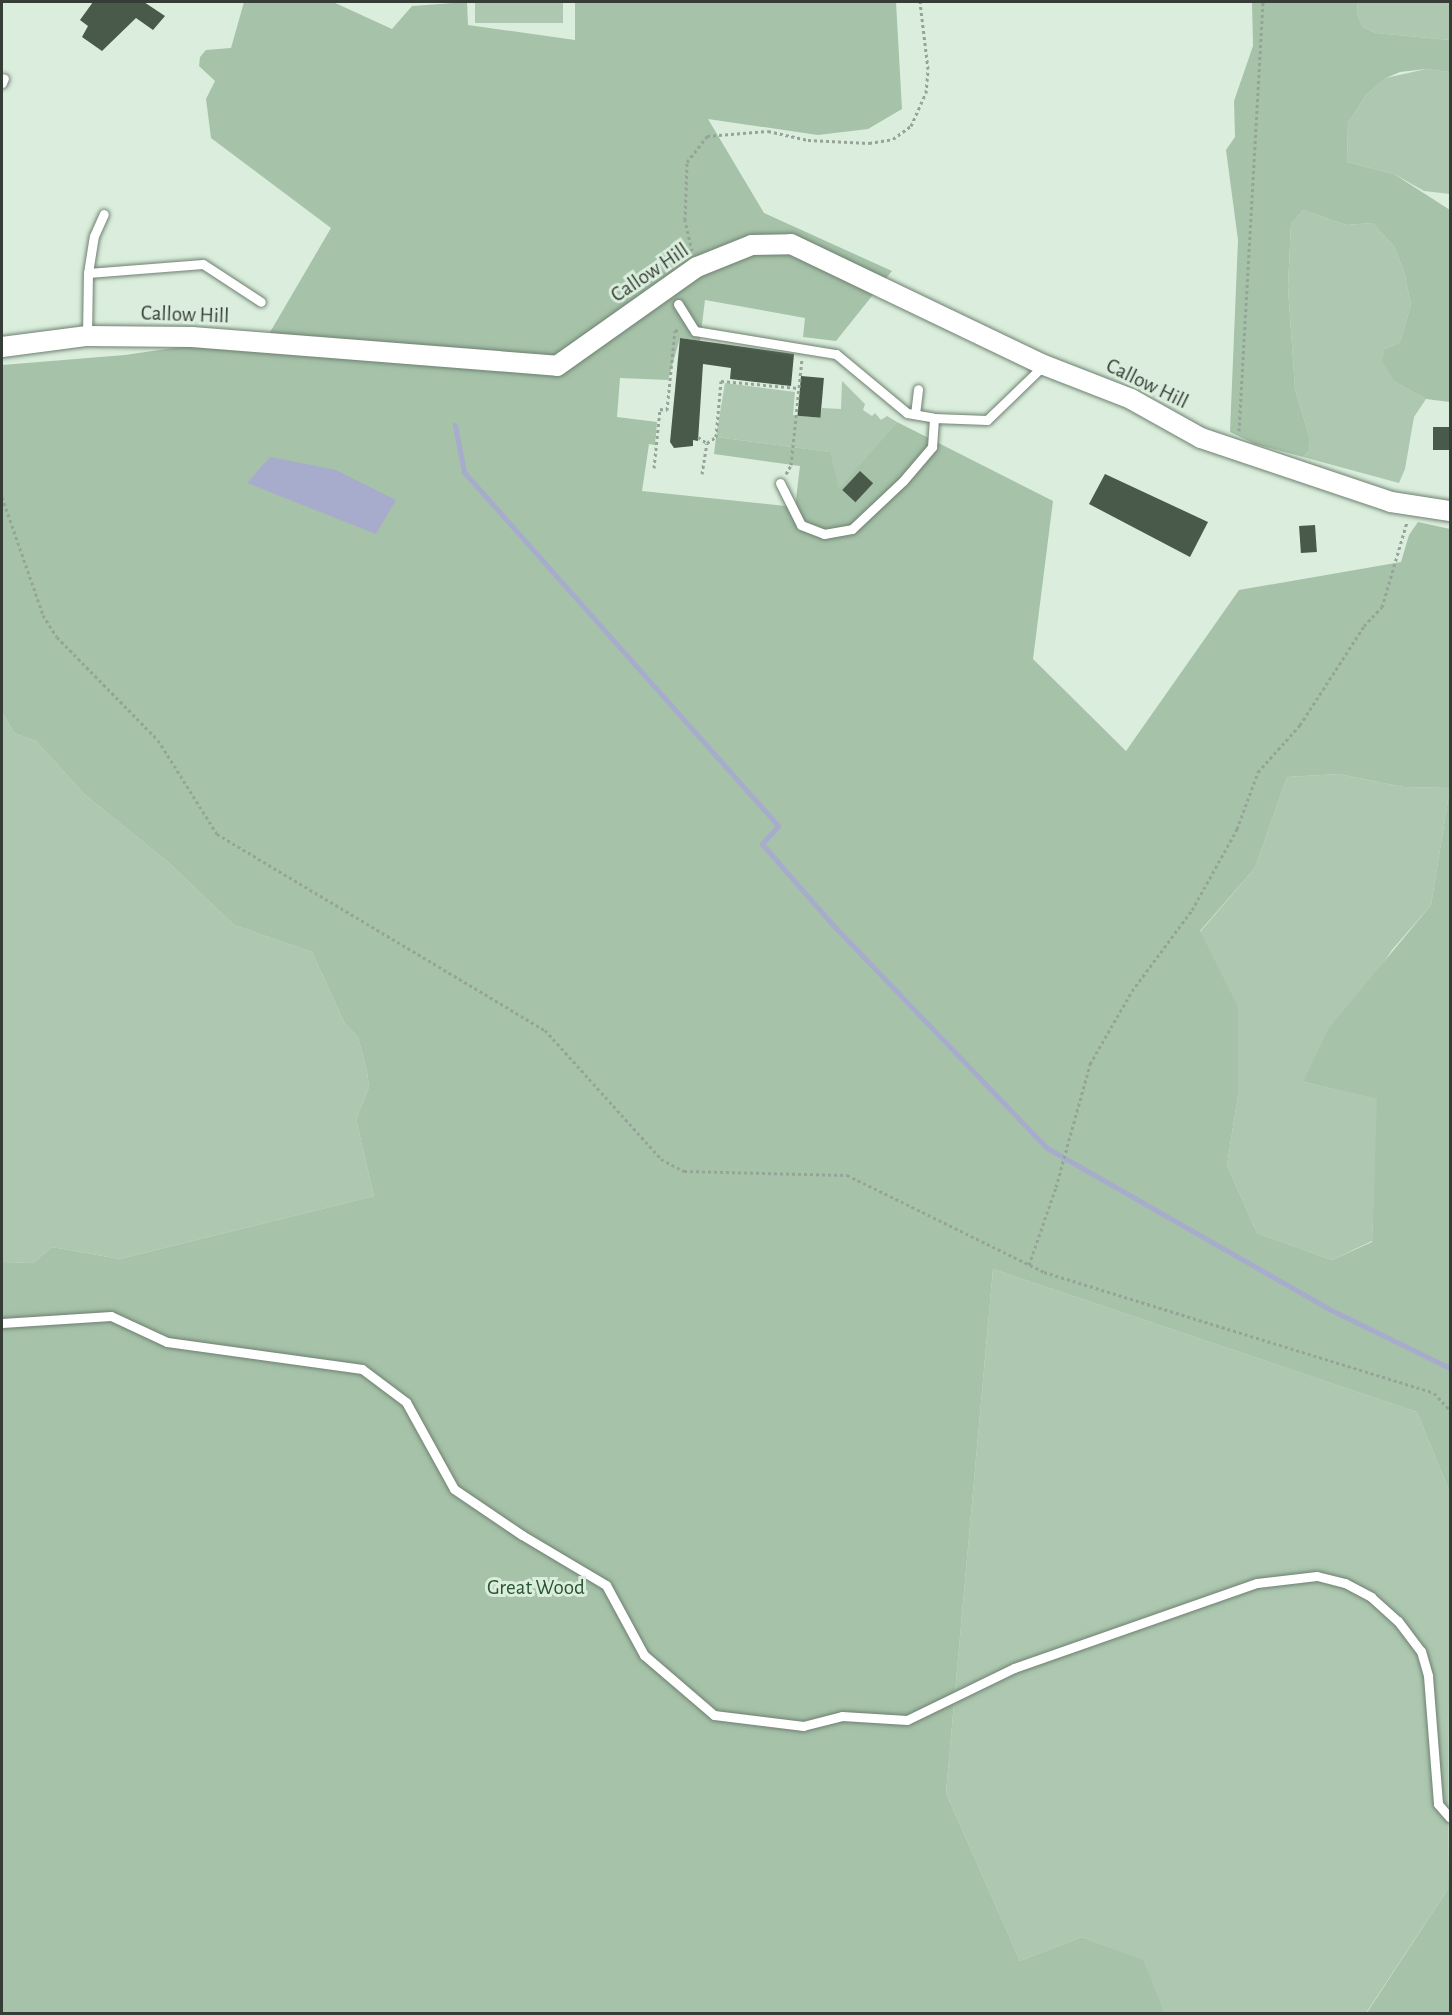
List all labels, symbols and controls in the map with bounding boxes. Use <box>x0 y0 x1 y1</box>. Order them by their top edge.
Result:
street label: Callow Hill <box>606 238 694 308</box>
street label: Callow Hill <box>140 301 230 329</box>
street label: Callow Hill <box>1102 353 1192 415</box>
park label: Great Wood <box>487 1575 585 1601</box>

